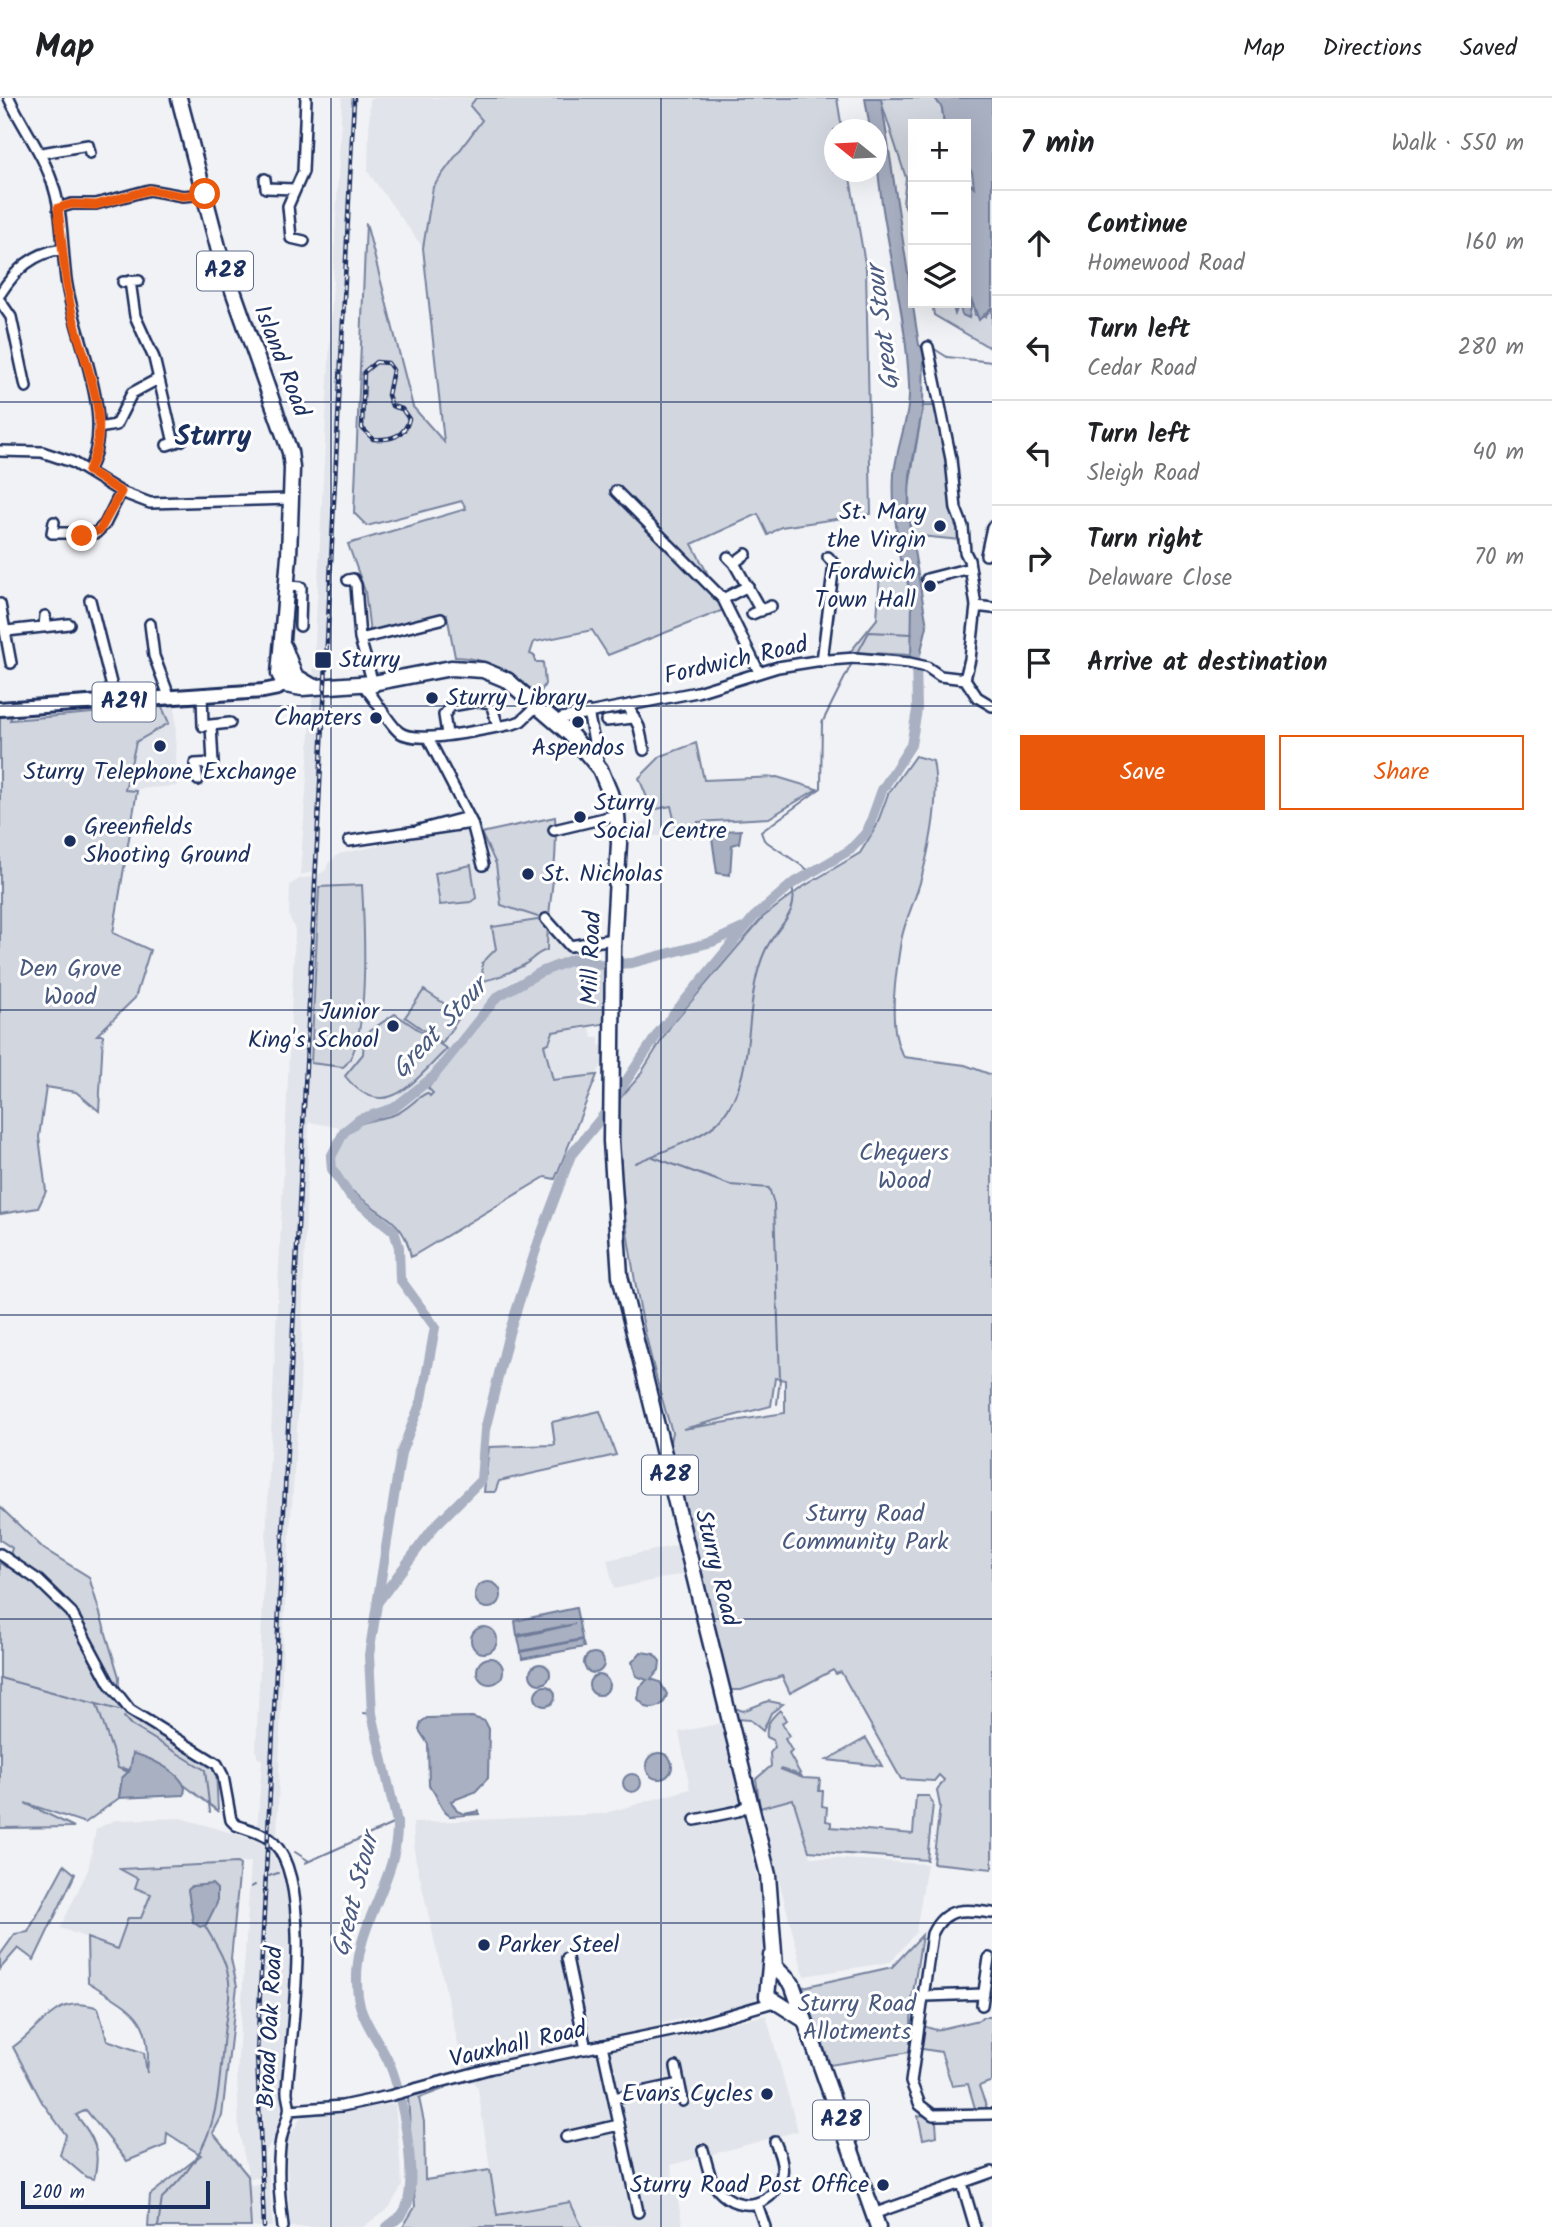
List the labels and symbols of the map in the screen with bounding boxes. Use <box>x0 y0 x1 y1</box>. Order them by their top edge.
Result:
north arrow <box>824 119 887 182</box>
route start <box>189 178 220 209</box>
road number: A28 <box>197 252 253 290</box>
water label: Great Stour <box>855 258 912 393</box>
street label: Island Road <box>242 299 321 424</box>
district label: Sturry <box>175 415 252 460</box>
place label: St. Mary the Virgin <box>827 493 927 560</box>
marker: St. Mary the Virgin <box>932 518 948 534</box>
route end <box>66 520 97 551</box>
place label: Fordwich Town Hall <box>815 553 916 620</box>
marker: Fordwich Town Hall <box>922 578 938 594</box>
street label: Fordwich Road <box>660 625 813 696</box>
place label: Sturry <box>339 641 400 680</box>
marker: Sturry <box>313 650 333 670</box>
place label: Sturry Library <box>446 679 587 718</box>
road number: A291 <box>92 682 156 722</box>
marker: Sturry Library <box>424 690 440 706</box>
place label: Chapters <box>274 699 362 738</box>
marker: Chapters <box>368 710 384 726</box>
marker: Aspendos <box>570 714 586 730</box>
place label: Aspendos <box>532 729 624 768</box>
marker: Sturry Telephone Exchange <box>152 738 168 754</box>
place label: Sturry Telephone Exchange <box>23 753 297 792</box>
place label: Sturry Social Centre <box>594 784 727 851</box>
place label: Greenfields Shooting Ground <box>84 808 251 875</box>
marker: Sturry Social Centre <box>572 809 588 825</box>
marker: Greenfields Shooting Ground <box>62 833 78 849</box>
place label: St. Nicholas <box>542 855 663 894</box>
marker: St. Nicholas <box>520 866 536 882</box>
street label: Mill Road <box>571 909 613 1006</box>
park label: Den Grove Wood <box>18 950 122 1017</box>
water label: Great Stour <box>382 965 502 1089</box>
place label: Junior King's School <box>248 993 381 1060</box>
marker: Junior King's School <box>385 1018 401 1034</box>
park label: Chequers Wood <box>859 1134 949 1201</box>
road number: A28 <box>642 1456 698 1494</box>
park label: Sturry Road Community Park <box>781 1495 949 1562</box>
street label: Sturry Road <box>683 1506 749 1631</box>
water label: Great Stour <box>320 1824 393 1961</box>
place label: Parker Steel <box>498 1926 619 1965</box>
marker: Parker Steel <box>476 1937 492 1953</box>
street label: Broad Oak Road <box>247 1944 295 2109</box>
park label: Sturry Road Allotments <box>798 1985 917 2052</box>
street label: Vauxhall Road <box>446 2010 591 2080</box>
place label: Evans Cycles <box>622 2075 753 2114</box>
marker: Evans Cycles <box>759 2086 775 2102</box>
road number: A28 <box>813 2100 869 2139</box>
place label: Sturry Road Post Office <box>630 2166 869 2205</box>
marker: Sturry Road Post Office <box>875 2177 891 2193</box>
scale bar <box>21 2178 210 2210</box>

